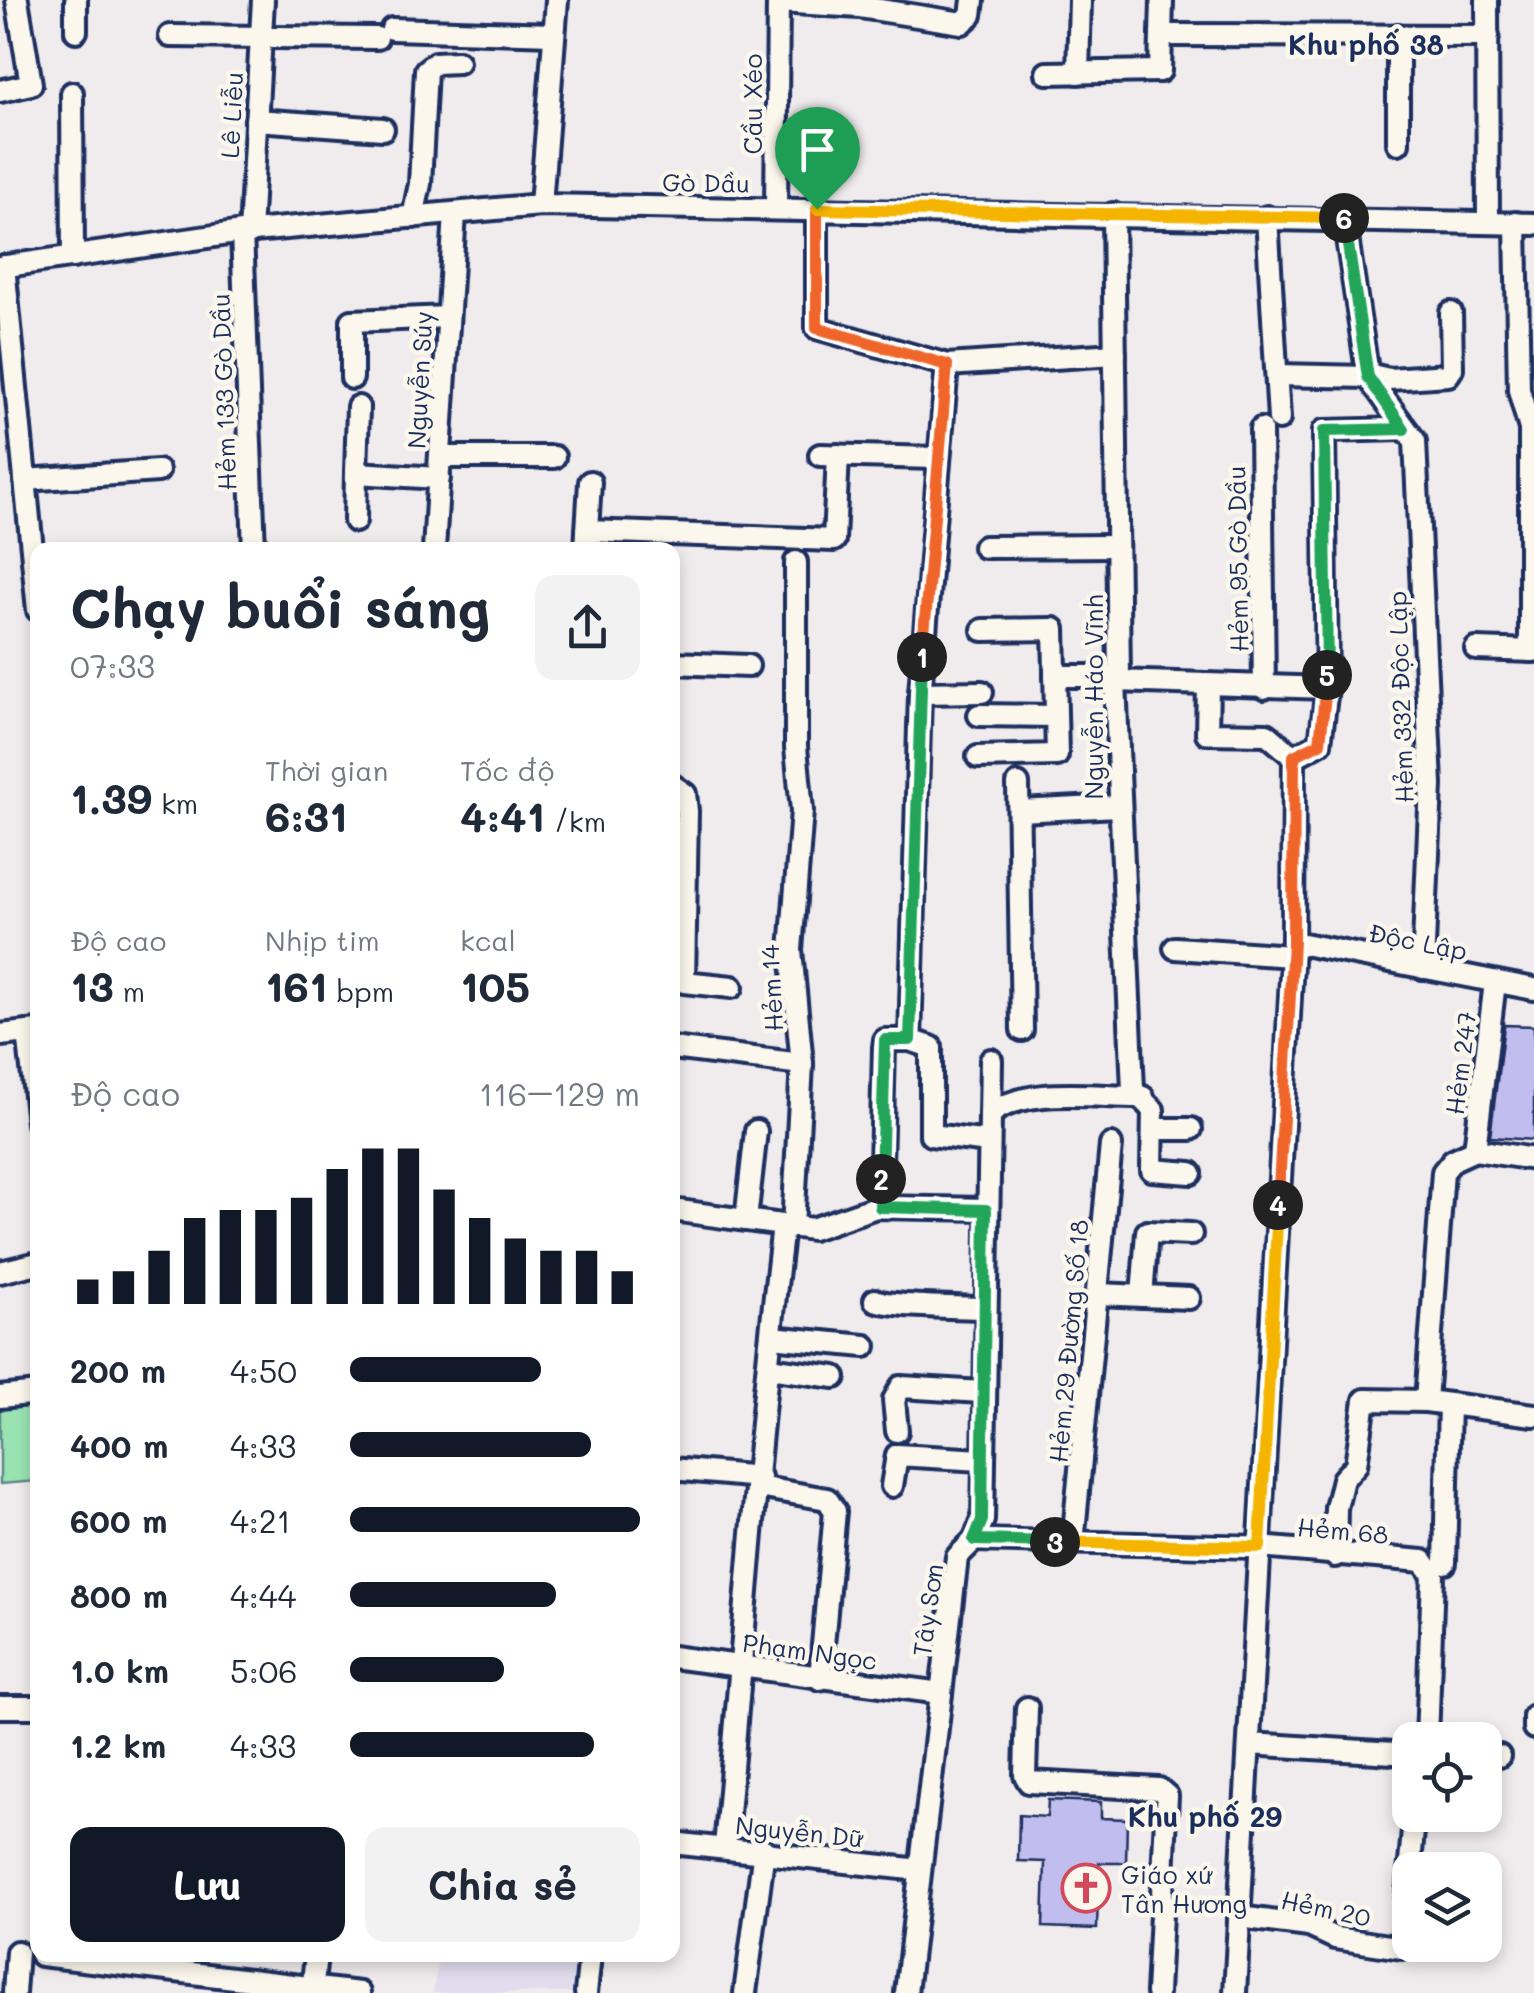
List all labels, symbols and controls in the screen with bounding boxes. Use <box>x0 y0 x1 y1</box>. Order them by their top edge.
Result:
district label: Khu phố 38 <box>1288 26 1444 62</box>
street label: Cầu Xéo <box>736 54 768 154</box>
street label: Lê Liễu <box>213 71 249 159</box>
pin <box>775 107 860 210</box>
icon: arrive <box>790 122 845 177</box>
street label: Gò Dầu <box>662 165 750 199</box>
pin: 6 <box>1319 193 1369 243</box>
text: 6 <box>1336 200 1352 236</box>
street label: Hẻm 133 Gò Dầu <box>204 293 242 491</box>
street label: Nguyễn Súy <box>399 310 440 450</box>
street label: Hẻm 95 Gò Dầu <box>1219 466 1255 652</box>
text: Chạy buổi sáng <box>70 570 490 642</box>
button: share <box>535 575 640 680</box>
street label: Hẻm 332 Độc Lập <box>1380 590 1420 804</box>
street label: Nguyễn Háo Vĩnh <box>1077 594 1110 800</box>
pin: 1 <box>897 632 947 682</box>
text: 1 <box>916 639 928 675</box>
text: 07:33 <box>70 644 155 686</box>
pin: 5 <box>1302 650 1352 700</box>
text: 5 <box>1319 657 1335 693</box>
text: Thời gian <box>265 752 388 788</box>
text: Tốc độ <box>460 752 554 788</box>
text: 1.39 <box>70 770 152 825</box>
text: km <box>152 785 198 821</box>
text: 6:31 <box>265 788 348 843</box>
text: 4:41 <box>460 788 545 843</box>
text: /km <box>545 803 606 839</box>
street label: Độc Lập <box>1366 916 1470 966</box>
text: Độ cao <box>70 922 166 958</box>
text: Nhịp tim <box>265 922 379 958</box>
text: kcal <box>460 922 516 958</box>
street label: Hẻm 14 <box>753 943 789 1032</box>
text: 13 <box>70 958 114 1013</box>
text: 161 <box>265 958 328 1013</box>
text: 105 <box>460 958 530 1013</box>
text: m <box>114 973 145 1009</box>
text: bpm <box>328 973 394 1009</box>
street label: Hẻm 247 <box>1438 1010 1482 1116</box>
text: Độ cao <box>70 1072 180 1114</box>
text: 116–129 m <box>479 1072 640 1114</box>
pin: 2 <box>856 1154 906 1204</box>
text: 2 <box>873 1161 889 1197</box>
pin: 4 <box>1253 1180 1303 1230</box>
text: 4 <box>1269 1187 1287 1223</box>
street label: Hẻm 29 Đường Số 18 <box>1041 1218 1095 1464</box>
text: 200 m <box>70 1349 166 1391</box>
text: 4:50 <box>230 1349 297 1391</box>
text: 400 m <box>70 1424 168 1466</box>
text: 4:33 <box>230 1424 296 1466</box>
text: 600 m <box>70 1499 167 1541</box>
text: 4:21 <box>230 1499 291 1541</box>
street label: Hẻm 68 <box>1296 1510 1390 1550</box>
pin: 3 <box>1030 1517 1080 1567</box>
text: 3 <box>1047 1524 1063 1560</box>
street label: Tây Sơn <box>905 1562 950 1659</box>
text: 800 m <box>70 1574 168 1616</box>
text: 4:44 <box>230 1574 296 1616</box>
street label: Phạm Ngọc <box>741 1626 879 1676</box>
text: 1.0 km <box>70 1649 169 1691</box>
text: 5:06 <box>230 1649 298 1691</box>
map controls <box>1392 1722 1502 1962</box>
button: locate <box>1392 1722 1502 1832</box>
text: 1.2 km <box>70 1724 166 1766</box>
text: 4:33 <box>230 1724 296 1766</box>
district label: Khu phố 29 <box>1128 1798 1282 1834</box>
street label: Nguyễn Dữ <box>734 1808 866 1855</box>
button: Lưu <box>70 1827 345 1942</box>
button: Chia sẻ <box>365 1827 640 1942</box>
button: layers <box>1392 1852 1502 1962</box>
place label: Giáo xứ Tân Hương <box>1121 1858 1247 1919</box>
church icon: Giáo xứ Tân Hương <box>1060 1862 1112 1914</box>
street label: Hẻm 20 <box>1278 1883 1374 1933</box>

